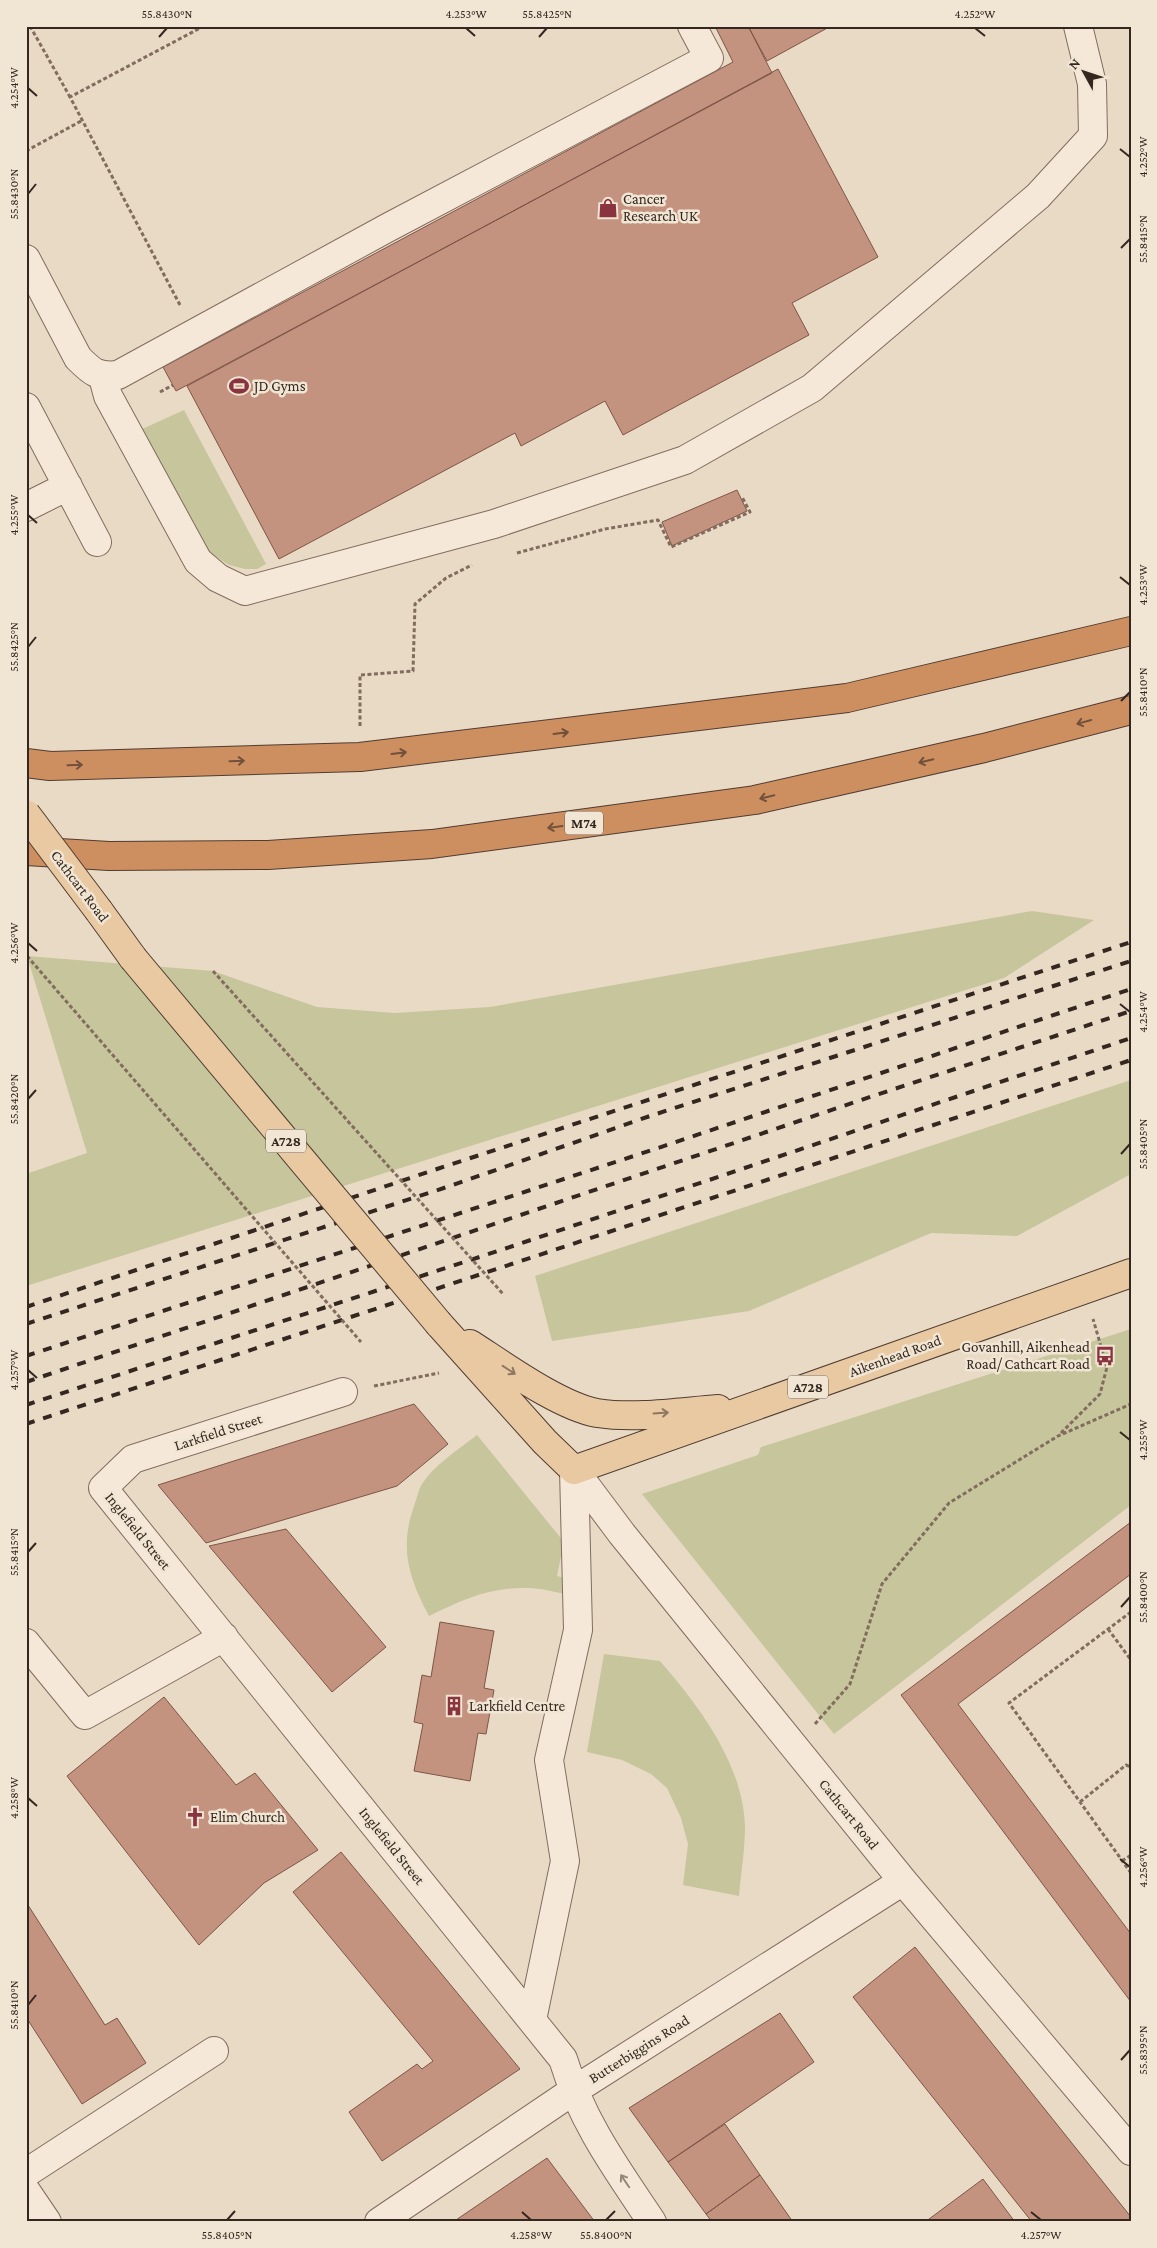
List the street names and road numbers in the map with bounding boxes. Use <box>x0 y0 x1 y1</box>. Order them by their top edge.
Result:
road number: M74 <box>565 811 603 834</box>
street label: Cathcart Road <box>48 847 112 925</box>
road number: A728 <box>266 1130 306 1152</box>
street label: Aikenhead Road <box>847 1332 943 1380</box>
road number: A728 <box>788 1375 828 1398</box>
street label: Larkfield Street <box>172 1410 265 1454</box>
street label: Inglefield Street <box>101 1489 175 1574</box>
street label: Cathcart Road <box>816 1776 882 1852</box>
street label: Inglefield Street <box>355 1804 429 1889</box>
street label: Butterbiggins Road <box>586 2012 693 2087</box>

